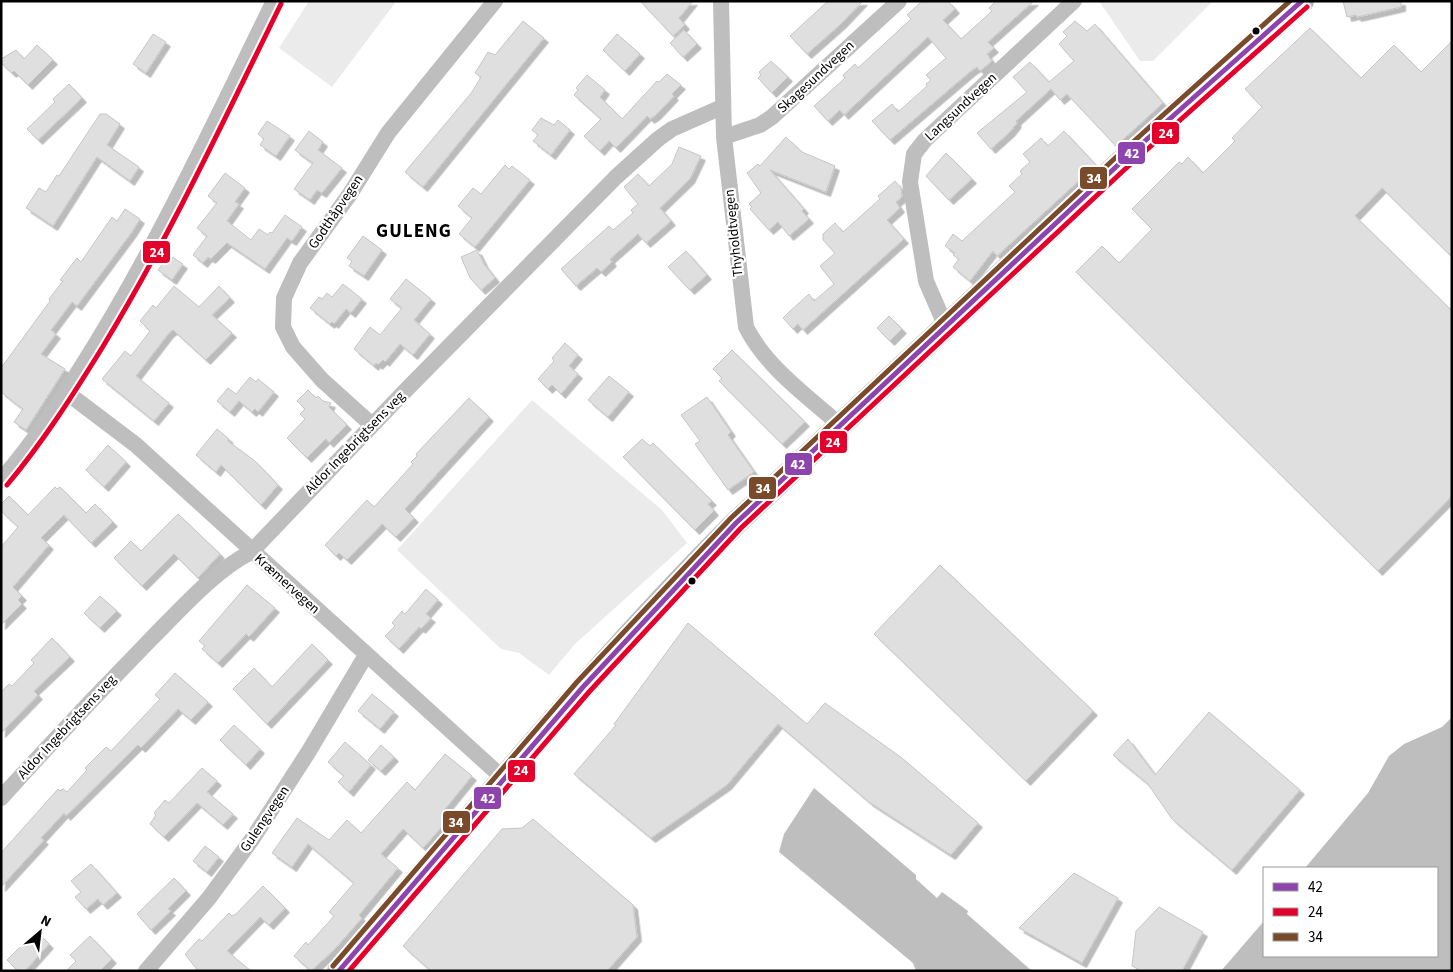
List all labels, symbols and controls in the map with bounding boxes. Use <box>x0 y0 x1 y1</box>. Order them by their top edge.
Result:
unlabelled marker <box>1251 26 1261 36</box>
street label: Skagesundvegen <box>773 36 859 118</box>
street label: Langsundvegen <box>920 68 1002 146</box>
line badge: 24 <box>1151 121 1180 145</box>
text: 24 <box>1159 124 1174 144</box>
line badge: 42 <box>1117 141 1146 165</box>
text: 42 <box>1125 144 1139 164</box>
line badge: 34 <box>1079 166 1108 190</box>
text: 34 <box>1087 169 1102 189</box>
street label: Godthåpvegen <box>304 171 368 253</box>
street label: Thyholdtvegen <box>719 188 749 278</box>
district label: GULENG <box>376 218 452 245</box>
line badge: 24 <box>142 240 171 264</box>
text: 24 <box>150 243 165 263</box>
street label: Aldor Ingebrigtsens veg <box>300 387 410 499</box>
line badge: 24 <box>819 430 848 454</box>
text: 24 <box>826 433 841 453</box>
line badge: 42 <box>784 452 813 476</box>
text: 42 <box>791 455 805 475</box>
line badge: 34 <box>748 476 777 500</box>
text: 34 <box>756 479 771 499</box>
street label: Kræmervegen <box>250 549 324 619</box>
unlabelled marker <box>687 576 697 586</box>
street label: Aldor Ingebrigtsens veg <box>13 670 121 784</box>
line badge: 24 <box>507 759 536 783</box>
text: 24 <box>514 761 529 781</box>
street label: Gulengvegen <box>235 782 295 856</box>
line badge: 42 <box>473 786 502 810</box>
text: 42 <box>481 789 495 809</box>
line badge: 34 <box>442 810 471 834</box>
text: 34 <box>449 813 464 833</box>
legend <box>1263 867 1438 957</box>
text: 42 <box>1308 877 1323 898</box>
text: 24 <box>1308 902 1323 923</box>
north arrow <box>15 907 65 957</box>
text: N <box>37 910 54 932</box>
text: 34 <box>1308 927 1323 948</box>

